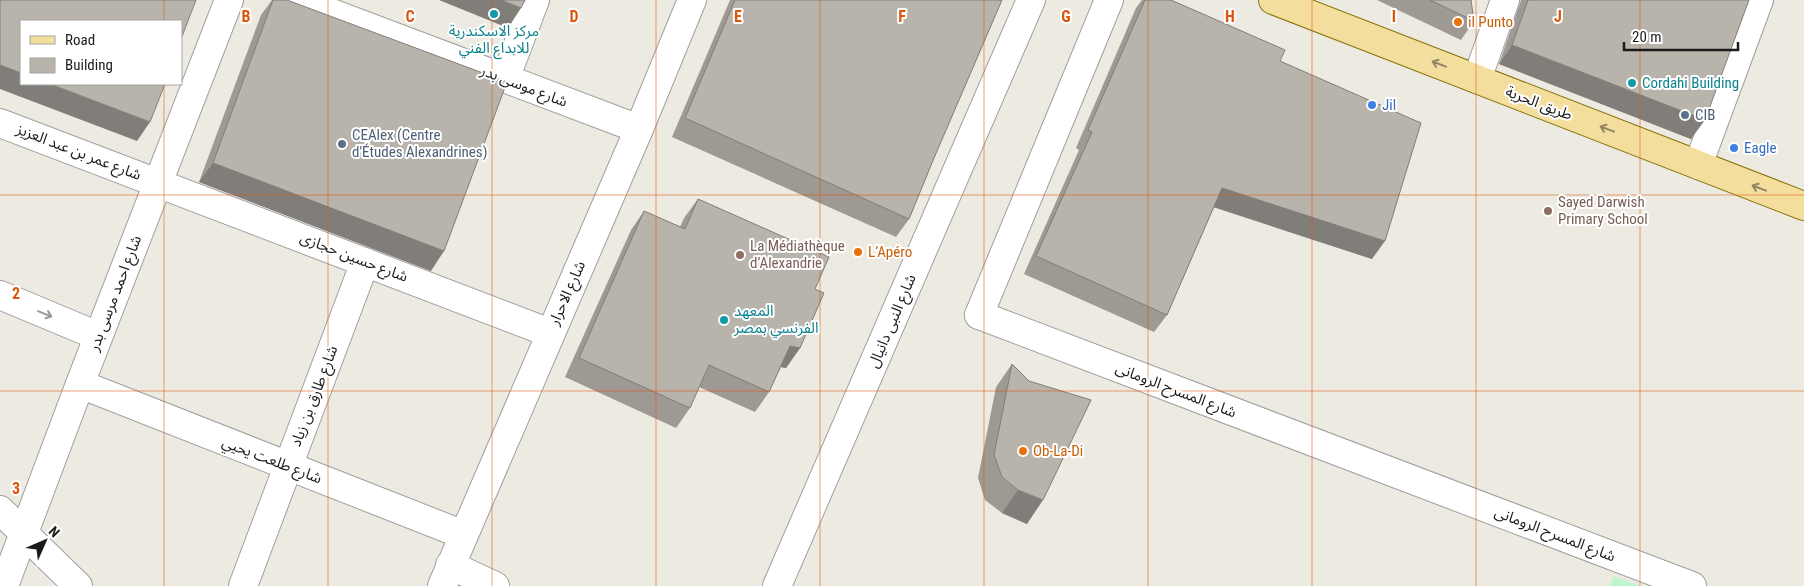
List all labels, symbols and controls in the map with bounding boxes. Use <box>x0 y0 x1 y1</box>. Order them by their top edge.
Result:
text: B <box>242 7 251 26</box>
text: C <box>405 7 415 26</box>
text: D <box>569 7 579 26</box>
text: E <box>734 7 742 26</box>
text: F <box>898 7 906 26</box>
text: G <box>1061 7 1071 26</box>
text: H <box>1225 7 1235 26</box>
text: I <box>1392 7 1396 26</box>
text: J <box>1554 7 1562 26</box>
marker: مركز الاسكندرية للابداع الفني <box>488 8 500 20</box>
place label: il Punto <box>1468 13 1513 31</box>
marker: il Punto <box>1452 16 1464 28</box>
legend <box>20 20 182 85</box>
scale bar <box>1624 20 1738 52</box>
place label: مركز الاسكندرية للابداع الفني <box>449 22 539 60</box>
text: 20 m <box>1632 28 1662 46</box>
text: Road <box>65 31 95 49</box>
text: Building <box>65 56 113 74</box>
one-way arrow <box>1432 59 1447 68</box>
street label: شارع موسى بدر <box>476 61 570 114</box>
place label: Cordahi Building <box>1642 74 1739 92</box>
marker: Cordahi Building <box>1626 77 1638 89</box>
street label: طريق الحرية <box>1503 82 1575 125</box>
place label: Jil <box>1382 96 1396 114</box>
marker: Jil <box>1366 99 1378 111</box>
place label: CIB <box>1695 106 1715 124</box>
marker: CIB <box>1679 109 1691 121</box>
street label: شارع عمر بن عبد العزيز <box>12 120 144 187</box>
one-way arrow <box>1600 124 1615 133</box>
place label: CEAlex (Centre d'Études Alexandrines) <box>352 126 488 161</box>
marker: CEAlex (Centre d'Études Alexandrines) <box>336 138 348 150</box>
place label: Eagle <box>1744 139 1777 157</box>
marker: Eagle <box>1728 142 1740 154</box>
one-way arrow <box>1751 183 1767 192</box>
place label: Sayed Darwish Primary School <box>1558 193 1648 228</box>
marker: Sayed Darwish Primary School <box>1542 205 1554 217</box>
street label: شارع حسين حجازى <box>297 228 411 289</box>
street label: شارع احمد مرسى بدر <box>84 232 148 355</box>
place label: La Médiathèque d’Alexandrie <box>750 237 845 272</box>
place label: L’Apéro <box>868 243 912 261</box>
marker: L’Apéro <box>852 246 864 258</box>
marker: La Médiathèque d’Alexandrie <box>734 249 746 261</box>
street label: شارع الاحرار <box>544 258 592 330</box>
street label: شارع النبى دانيال <box>864 271 923 372</box>
text: 2 <box>12 284 20 303</box>
place label: المعهد الفرنسي بمصر <box>733 302 819 339</box>
one-way arrow <box>37 310 52 319</box>
marker: المعهد الفرنسي بمصر <box>718 314 730 326</box>
street label: شارع طارق بن زياد <box>286 343 344 450</box>
street label: شارع المسرح الرومانى <box>1112 359 1239 424</box>
street label: شارع طلعت يحيي <box>218 433 325 490</box>
place label: Ob-La-Di <box>1033 442 1083 460</box>
marker: Ob-La-Di <box>1017 445 1029 457</box>
text: 3 <box>12 479 20 498</box>
street label: شارع المسرح الرومانى <box>1491 503 1618 568</box>
north arrow <box>20 516 70 566</box>
text: N <box>46 523 63 540</box>

